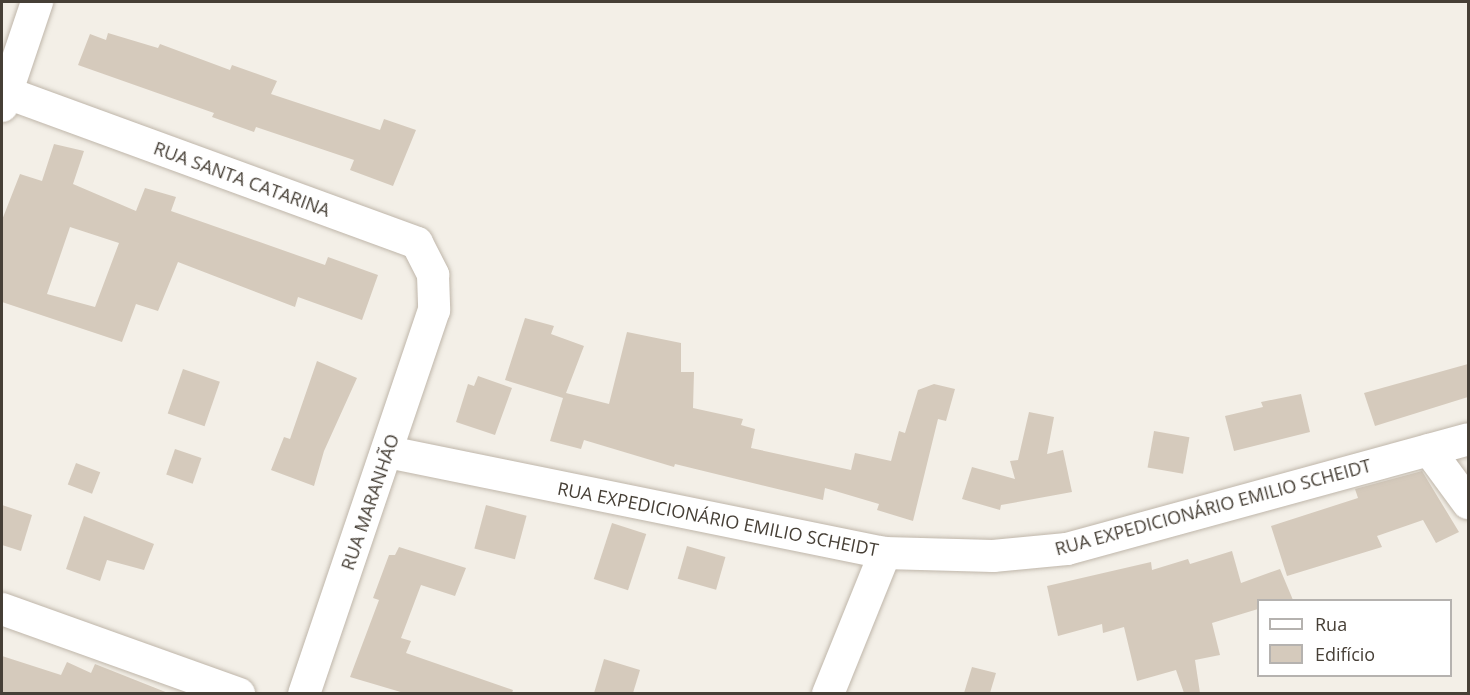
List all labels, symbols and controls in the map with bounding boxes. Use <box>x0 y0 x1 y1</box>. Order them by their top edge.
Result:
street label: RUA SANTA CATARINA <box>151 137 333 221</box>
street label: RUA MARANHÃO <box>337 431 403 573</box>
street label: RUA EXPEDICIONÁRIO EMILIO SCHEIDT <box>1053 454 1373 560</box>
street label: RUA EXPEDICIONÁRIO EMILIO SCHEIDT <box>556 477 880 561</box>
legend <box>1257 599 1452 677</box>
text: Rua <box>1315 612 1347 636</box>
text: Edifício <box>1315 642 1375 666</box>

